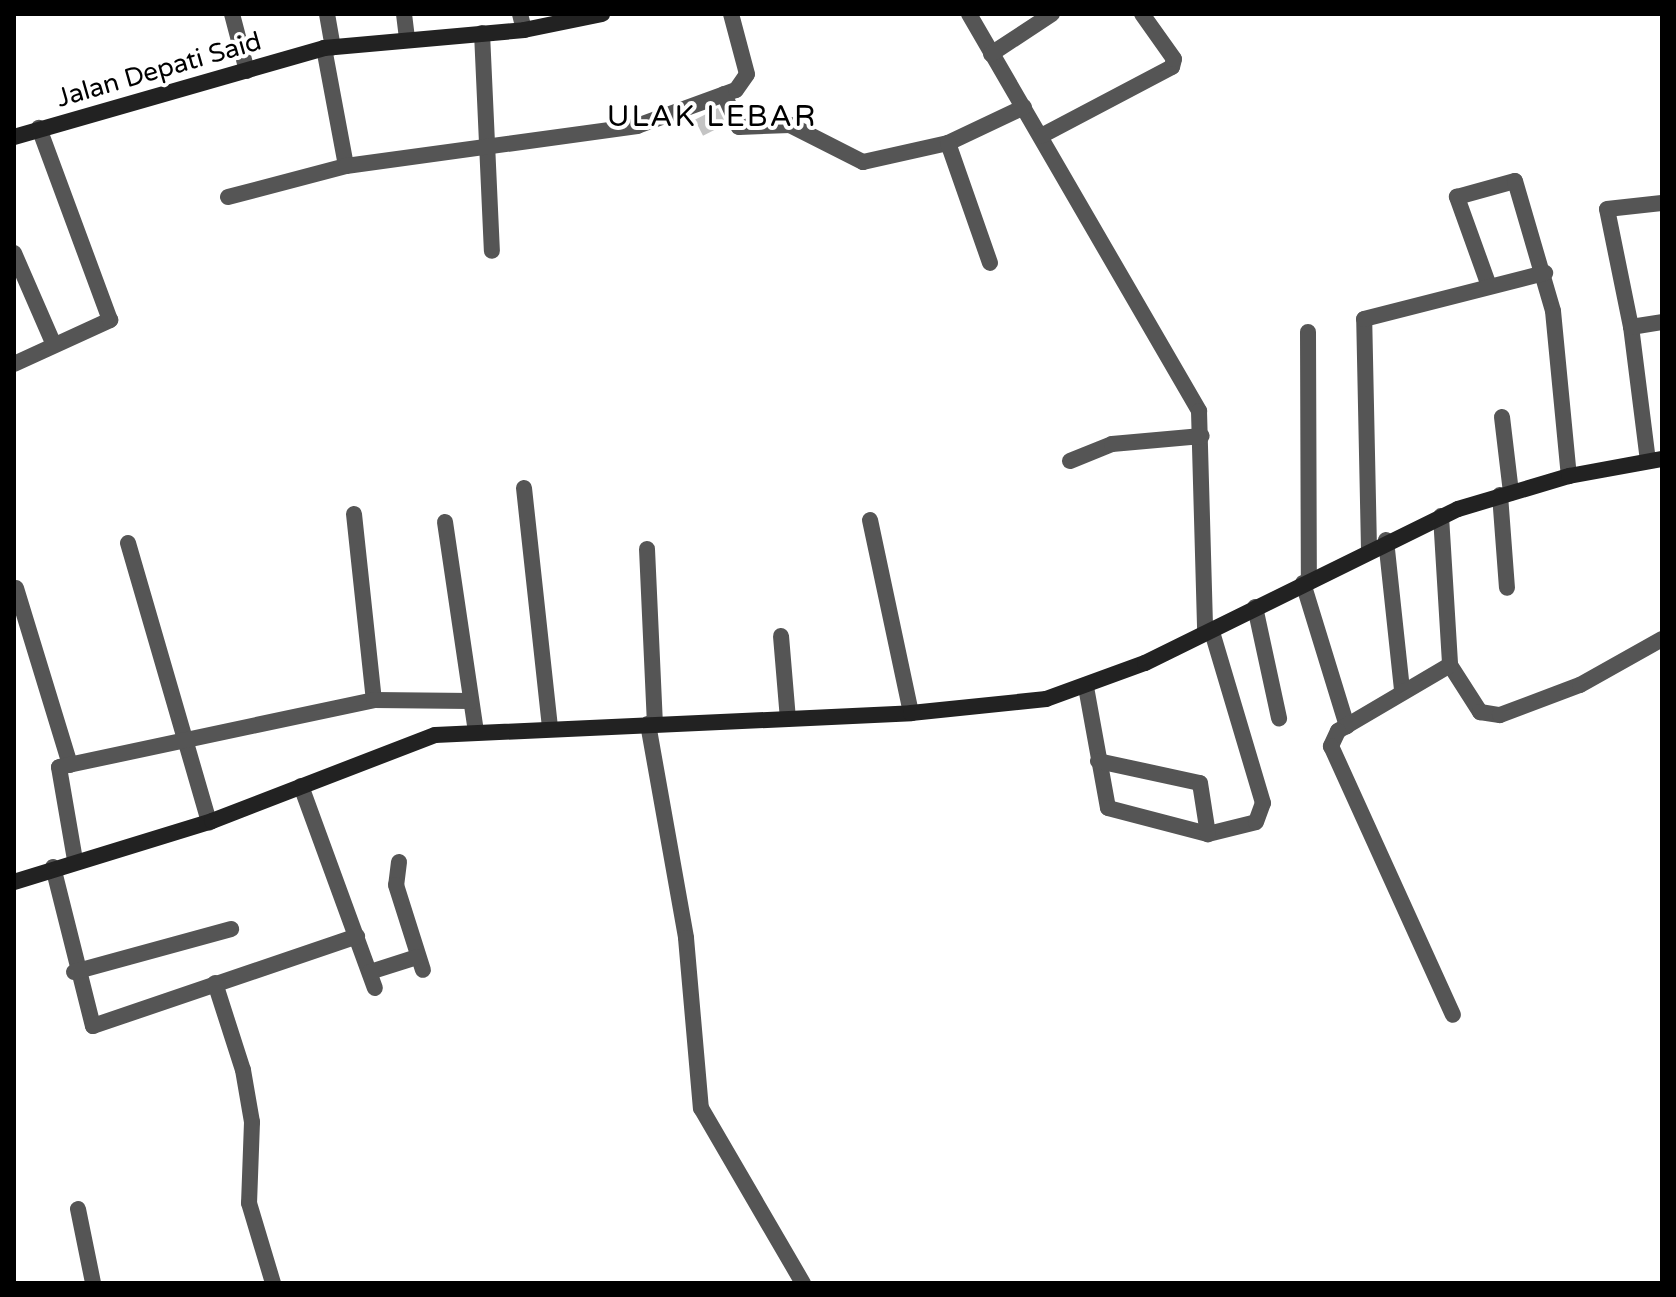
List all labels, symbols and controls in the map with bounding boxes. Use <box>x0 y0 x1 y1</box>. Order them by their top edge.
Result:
street label: Jalan Depati Said <box>53 26 265 114</box>
district label: ULAK LEBAR <box>607 99 817 135</box>

